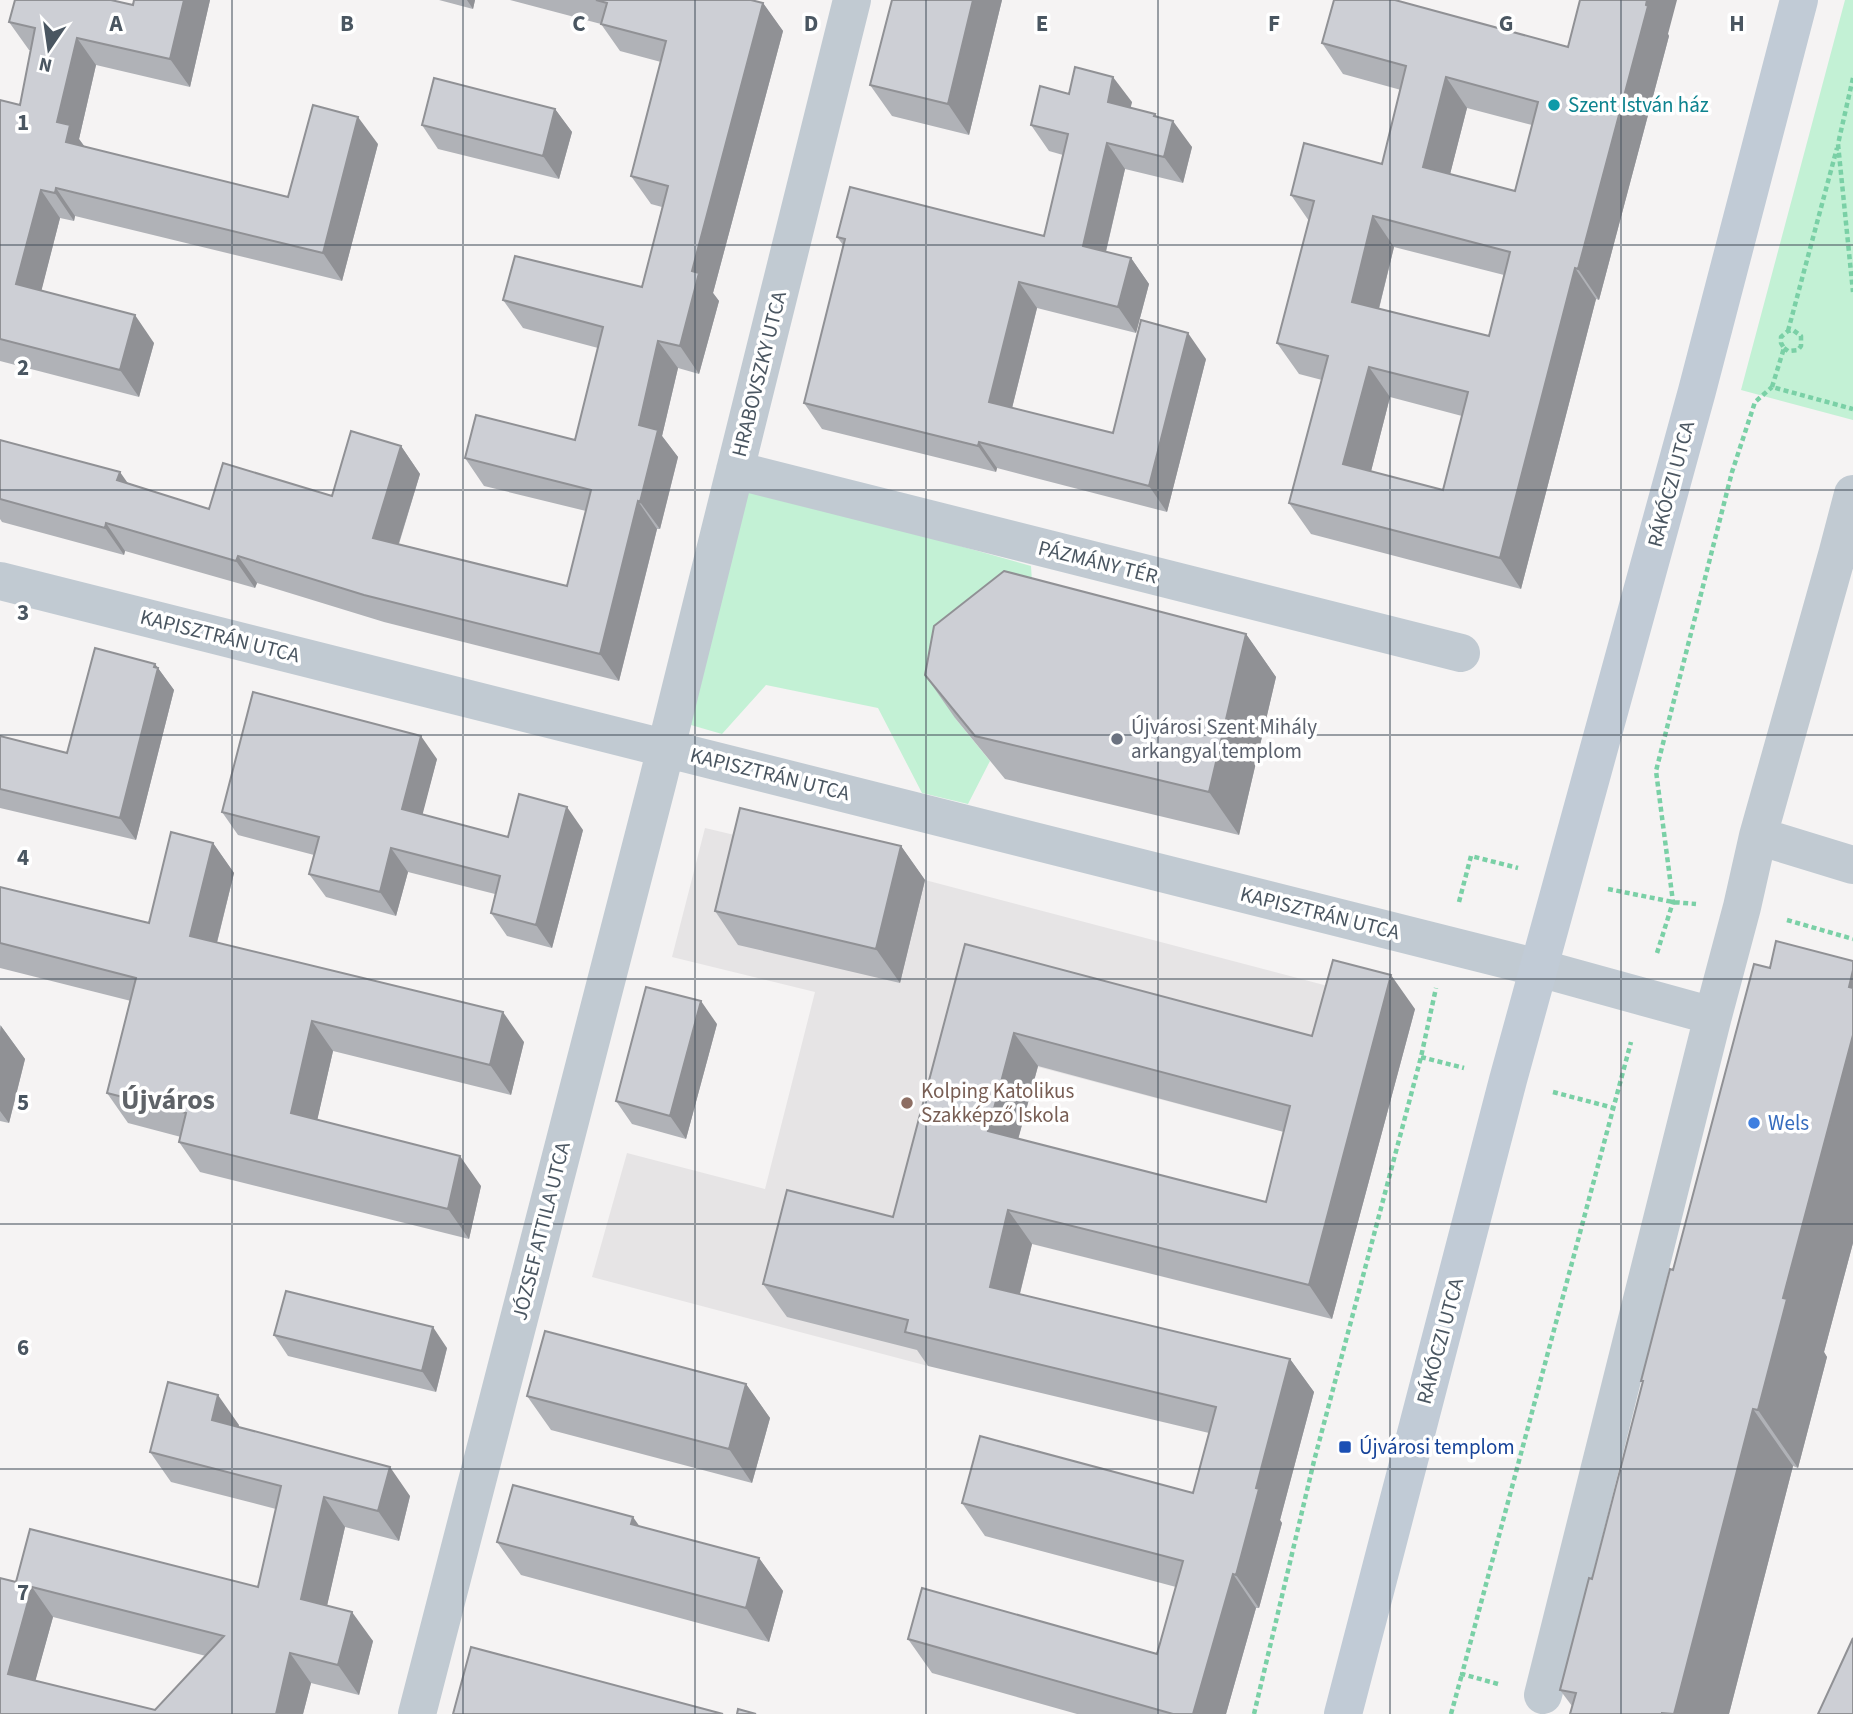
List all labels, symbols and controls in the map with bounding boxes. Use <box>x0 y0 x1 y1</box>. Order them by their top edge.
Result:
text: A <box>108 7 123 40</box>
text: B <box>340 7 354 40</box>
text: C <box>572 7 586 40</box>
text: D <box>804 7 818 40</box>
text: E <box>1036 7 1048 40</box>
text: F <box>1268 7 1280 40</box>
text: G <box>1499 7 1513 40</box>
text: H <box>1729 7 1745 40</box>
north arrow <box>14 14 84 84</box>
text: N <box>36 50 55 79</box>
place label: Szent István ház <box>1568 90 1709 120</box>
marker: Szent István ház <box>1546 97 1562 113</box>
text: 1 <box>17 106 29 139</box>
street label: HRABOVSZKY UTCA <box>724 287 794 460</box>
text: 2 <box>17 351 29 384</box>
street label: RÁKÓCZI UTCA <box>1640 417 1702 550</box>
street label: PÁZMÁNY TÉR <box>1035 533 1161 591</box>
text: 3 <box>17 596 29 629</box>
street label: KAPISZTRÁN UTCA <box>137 602 303 670</box>
place label: Újvárosi Szent Mihály arkangyal templom <box>1131 712 1317 766</box>
marker: Újvárosi Szent Mihály arkangyal templom <box>1109 731 1125 747</box>
street label: KAPISZTRÁN UTCA <box>687 740 853 808</box>
text: 4 <box>17 841 29 874</box>
street label: KAPISZTRÁN UTCA <box>1237 879 1403 947</box>
place label: Kolping Katolikus Szakképző Iskola <box>921 1076 1075 1130</box>
district label: Újváros <box>121 1080 215 1120</box>
text: 5 <box>17 1086 29 1119</box>
marker: Kolping Katolikus Szakképző Iskola <box>899 1095 915 1111</box>
place label: Wels <box>1768 1108 1809 1138</box>
marker: Wels <box>1746 1115 1762 1131</box>
street label: JÓZSEF ATTILA UTCA <box>504 1138 578 1323</box>
street label: RÁKÓCZI UTCA <box>1409 1274 1471 1407</box>
text: 6 <box>17 1331 29 1364</box>
place label: Újvárosi templom <box>1359 1432 1515 1462</box>
marker: Újvárosi templom <box>1337 1439 1353 1455</box>
text: 7 <box>17 1576 29 1609</box>

